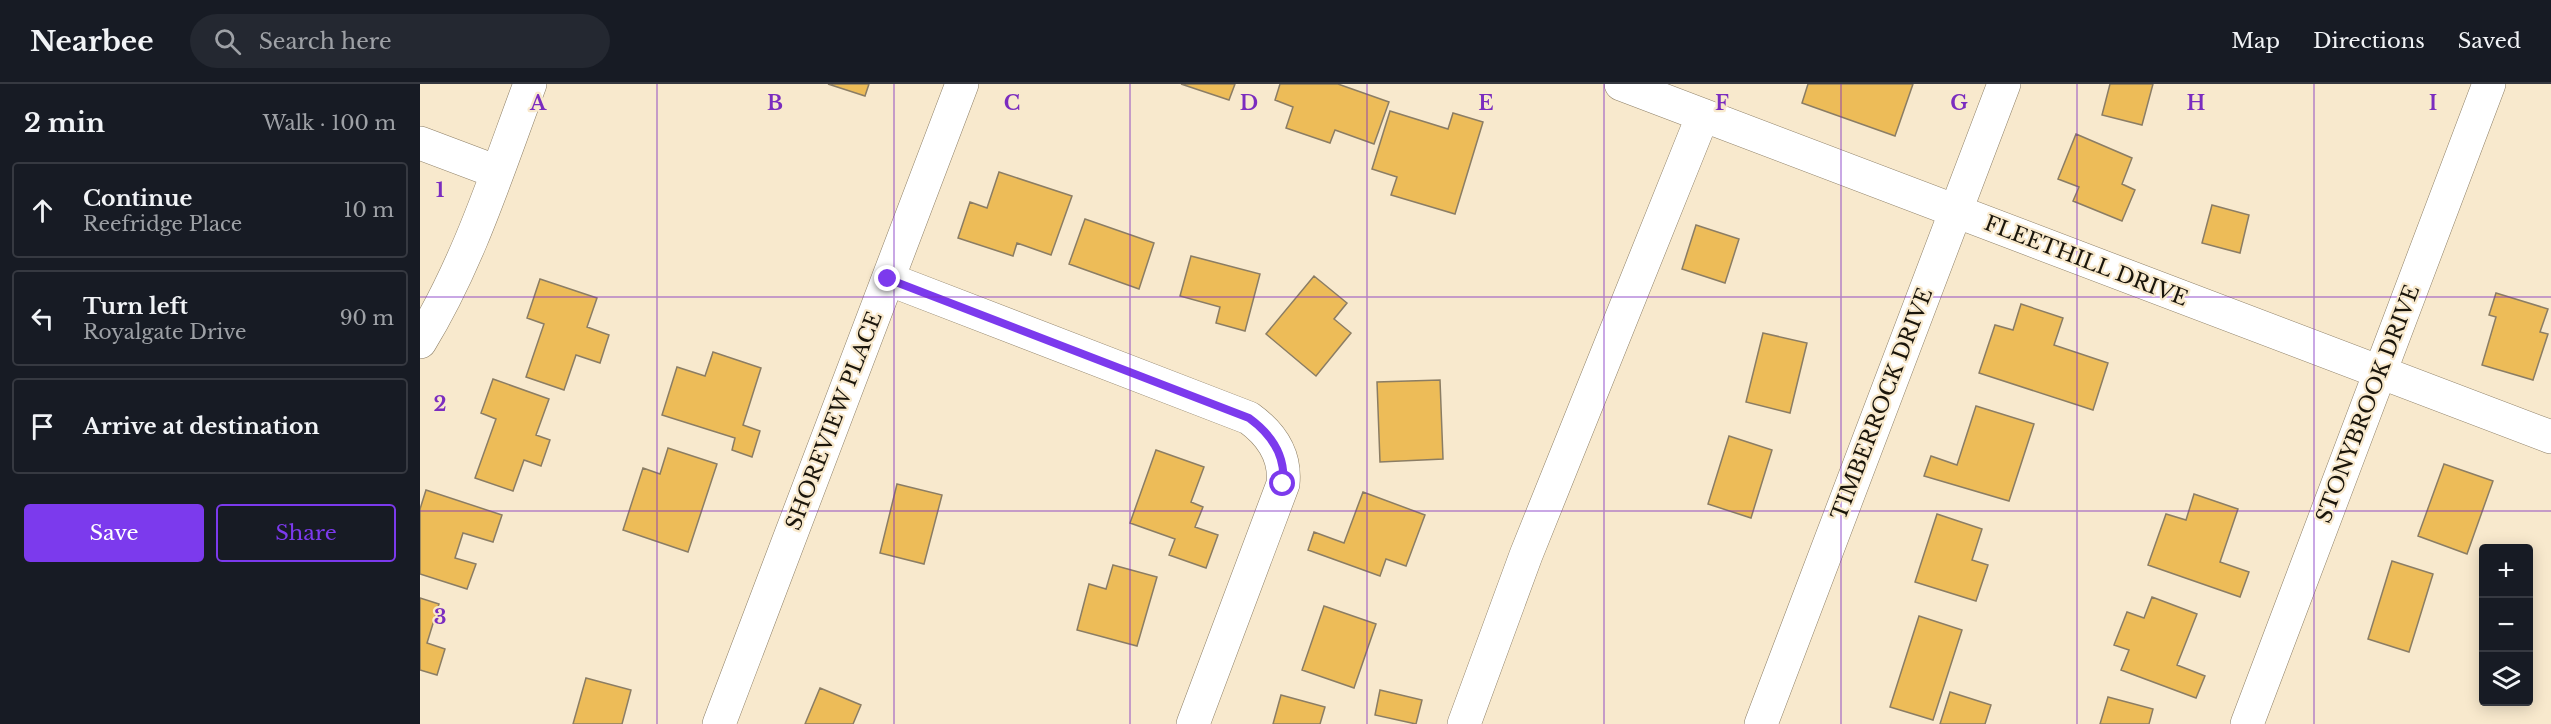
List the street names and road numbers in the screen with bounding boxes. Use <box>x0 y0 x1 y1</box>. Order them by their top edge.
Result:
street label: FLEETHILL DRIVE <box>1980 210 2192 312</box>
street label: STONYBROOK DRIVE <box>2311 281 2425 527</box>
street label: TIMBERROCK DRIVE <box>1826 284 1938 524</box>
street label: SHOREVIEW PLACE <box>780 308 888 534</box>

